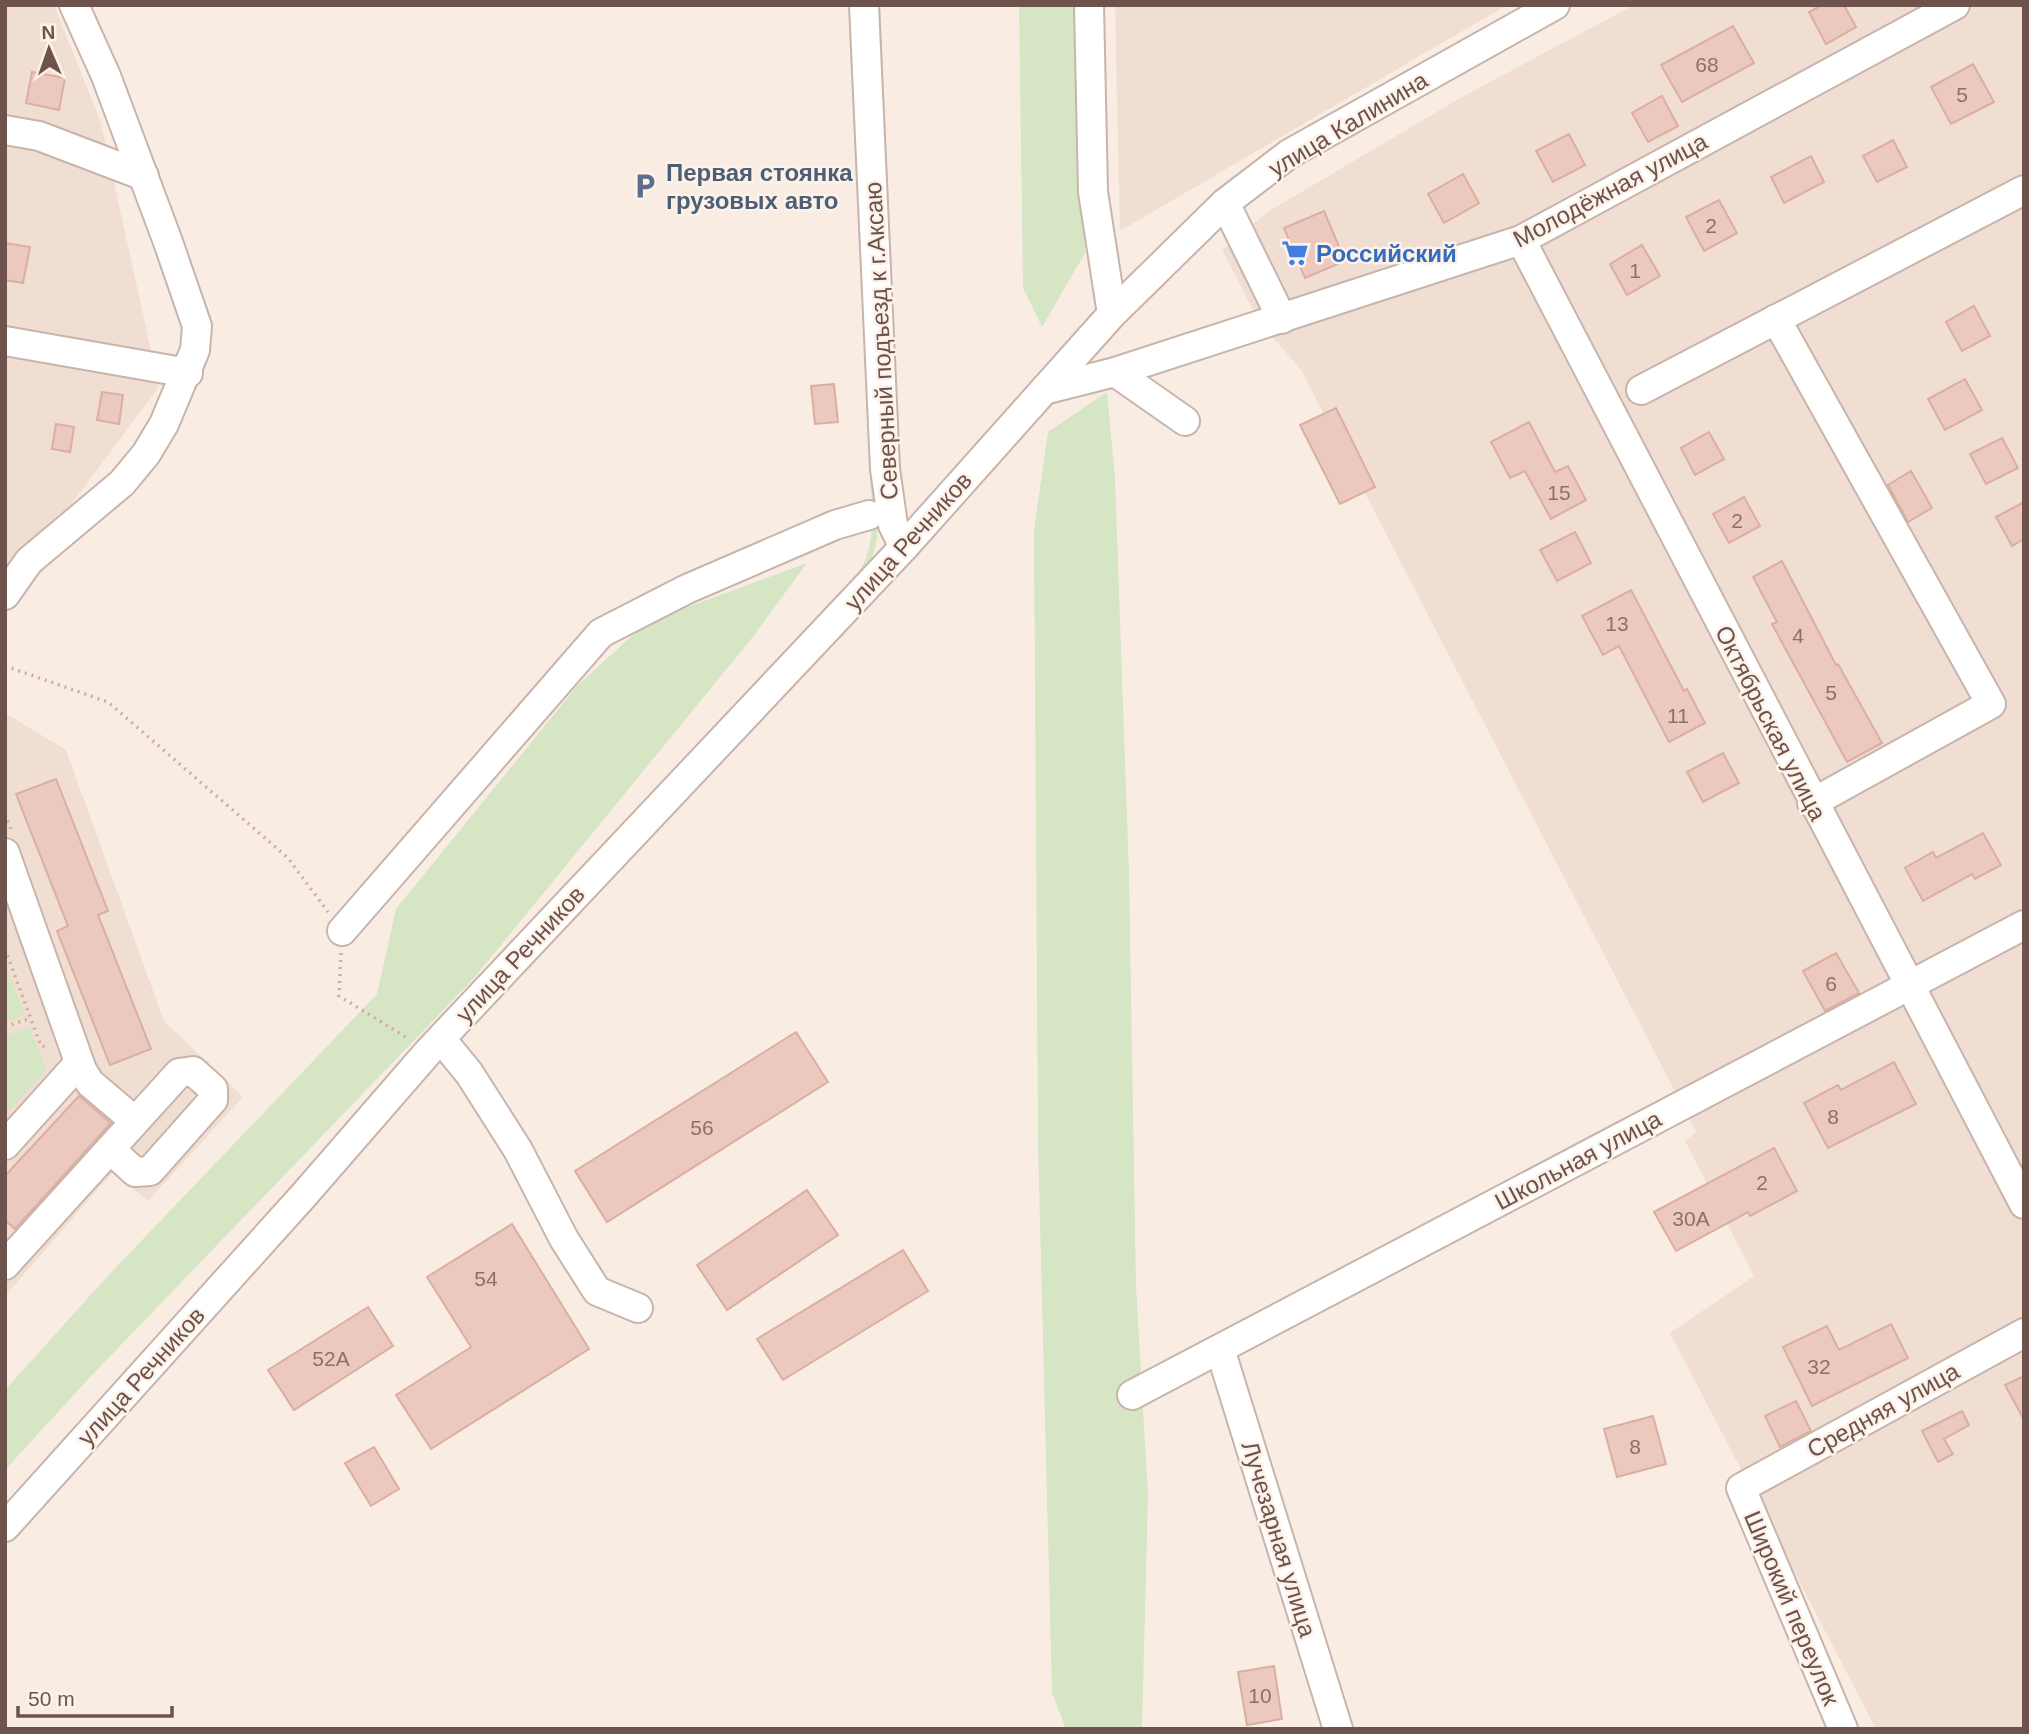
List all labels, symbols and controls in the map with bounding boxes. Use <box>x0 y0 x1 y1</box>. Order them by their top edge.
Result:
north arrow <box>14 14 84 84</box>
text: N <box>41 22 56 43</box>
house number: 68 <box>1695 53 1719 76</box>
street label: улица Калинина <box>1264 66 1433 182</box>
house number: 5 <box>1956 83 1968 106</box>
street label: Молодёжная улица <box>1508 127 1712 253</box>
place label: Первая стоянка грузовых авто <box>666 159 853 214</box>
parking icon: Первая стоянка грузовых авто <box>630 171 660 201</box>
street label: Северный подъезд к г.Аксаю <box>859 181 903 501</box>
house number: 2 <box>1705 214 1717 237</box>
supermarket icon: Российский <box>1280 238 1310 268</box>
place label: Российский <box>1316 240 1457 267</box>
house number: 1 <box>1629 259 1641 282</box>
street label: улица Речников <box>839 467 977 615</box>
house number: 15 <box>1547 481 1571 504</box>
house number: 2 <box>1731 509 1743 532</box>
house number: 13 <box>1605 612 1629 635</box>
street label: Октябрьская улица <box>1710 621 1832 826</box>
house number: 4 <box>1792 624 1804 647</box>
house number: 5 <box>1825 681 1837 704</box>
house number: 11 <box>1667 704 1689 727</box>
street label: улица Речников <box>450 880 590 1028</box>
house number: 6 <box>1825 972 1837 995</box>
street label: Школьная улица <box>1490 1105 1666 1215</box>
house number: 8 <box>1827 1105 1839 1128</box>
house number: 56 <box>690 1116 714 1139</box>
house number: 2 <box>1756 1171 1768 1194</box>
house number: 30А <box>1672 1207 1710 1230</box>
house number: 54 <box>474 1267 498 1290</box>
street label: улица Речников <box>72 1302 210 1450</box>
house number: 52А <box>312 1347 350 1370</box>
house number: 32 <box>1807 1355 1831 1378</box>
street label: Средняя улица <box>1802 1357 1964 1463</box>
house number: 8 <box>1629 1435 1641 1458</box>
street label: Лучезарная улица <box>1236 1438 1322 1641</box>
street label: Широкий переулок <box>1739 1507 1845 1710</box>
scale bar <box>18 1674 172 1718</box>
house number: 10 <box>1248 1684 1272 1707</box>
text: 50 m <box>28 1687 75 1710</box>

